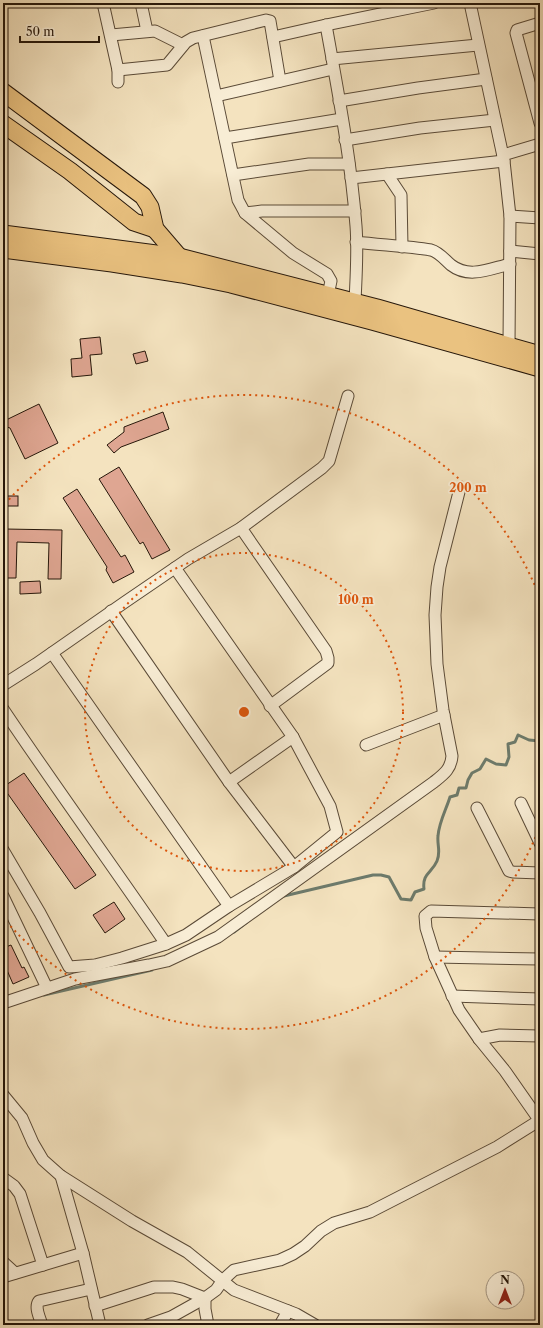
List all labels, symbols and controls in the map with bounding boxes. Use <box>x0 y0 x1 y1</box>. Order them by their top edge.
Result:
scale bar <box>20 18 99 44</box>
text: 50 m <box>26 24 55 39</box>
text: 200 m <box>449 480 487 495</box>
text: 100 m <box>338 592 374 607</box>
centre of rings <box>237 705 251 719</box>
north arrow <box>485 1270 525 1310</box>
text: N <box>500 1273 510 1287</box>

